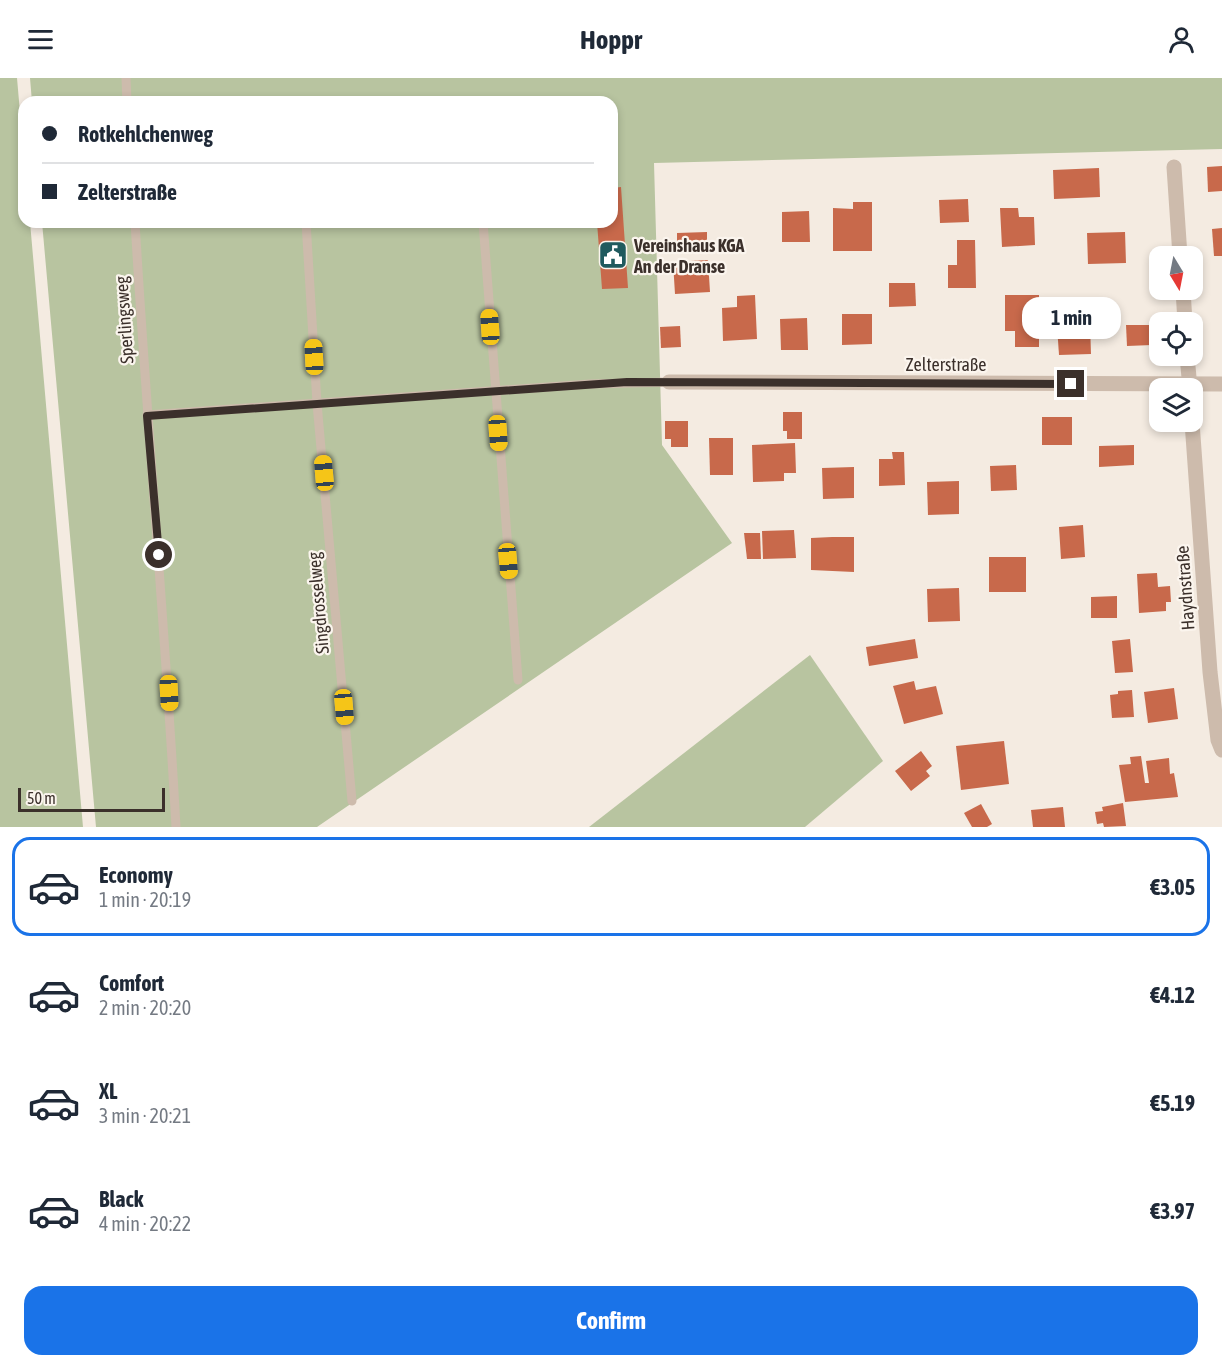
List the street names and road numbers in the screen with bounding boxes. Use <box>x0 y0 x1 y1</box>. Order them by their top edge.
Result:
street label: Sperlingsweg <box>110 275 138 365</box>
street label: Zelterstraße <box>905 354 987 375</box>
street label: Haydnstraße <box>1172 545 1198 631</box>
street label: Singdrosselweg <box>303 551 333 655</box>

